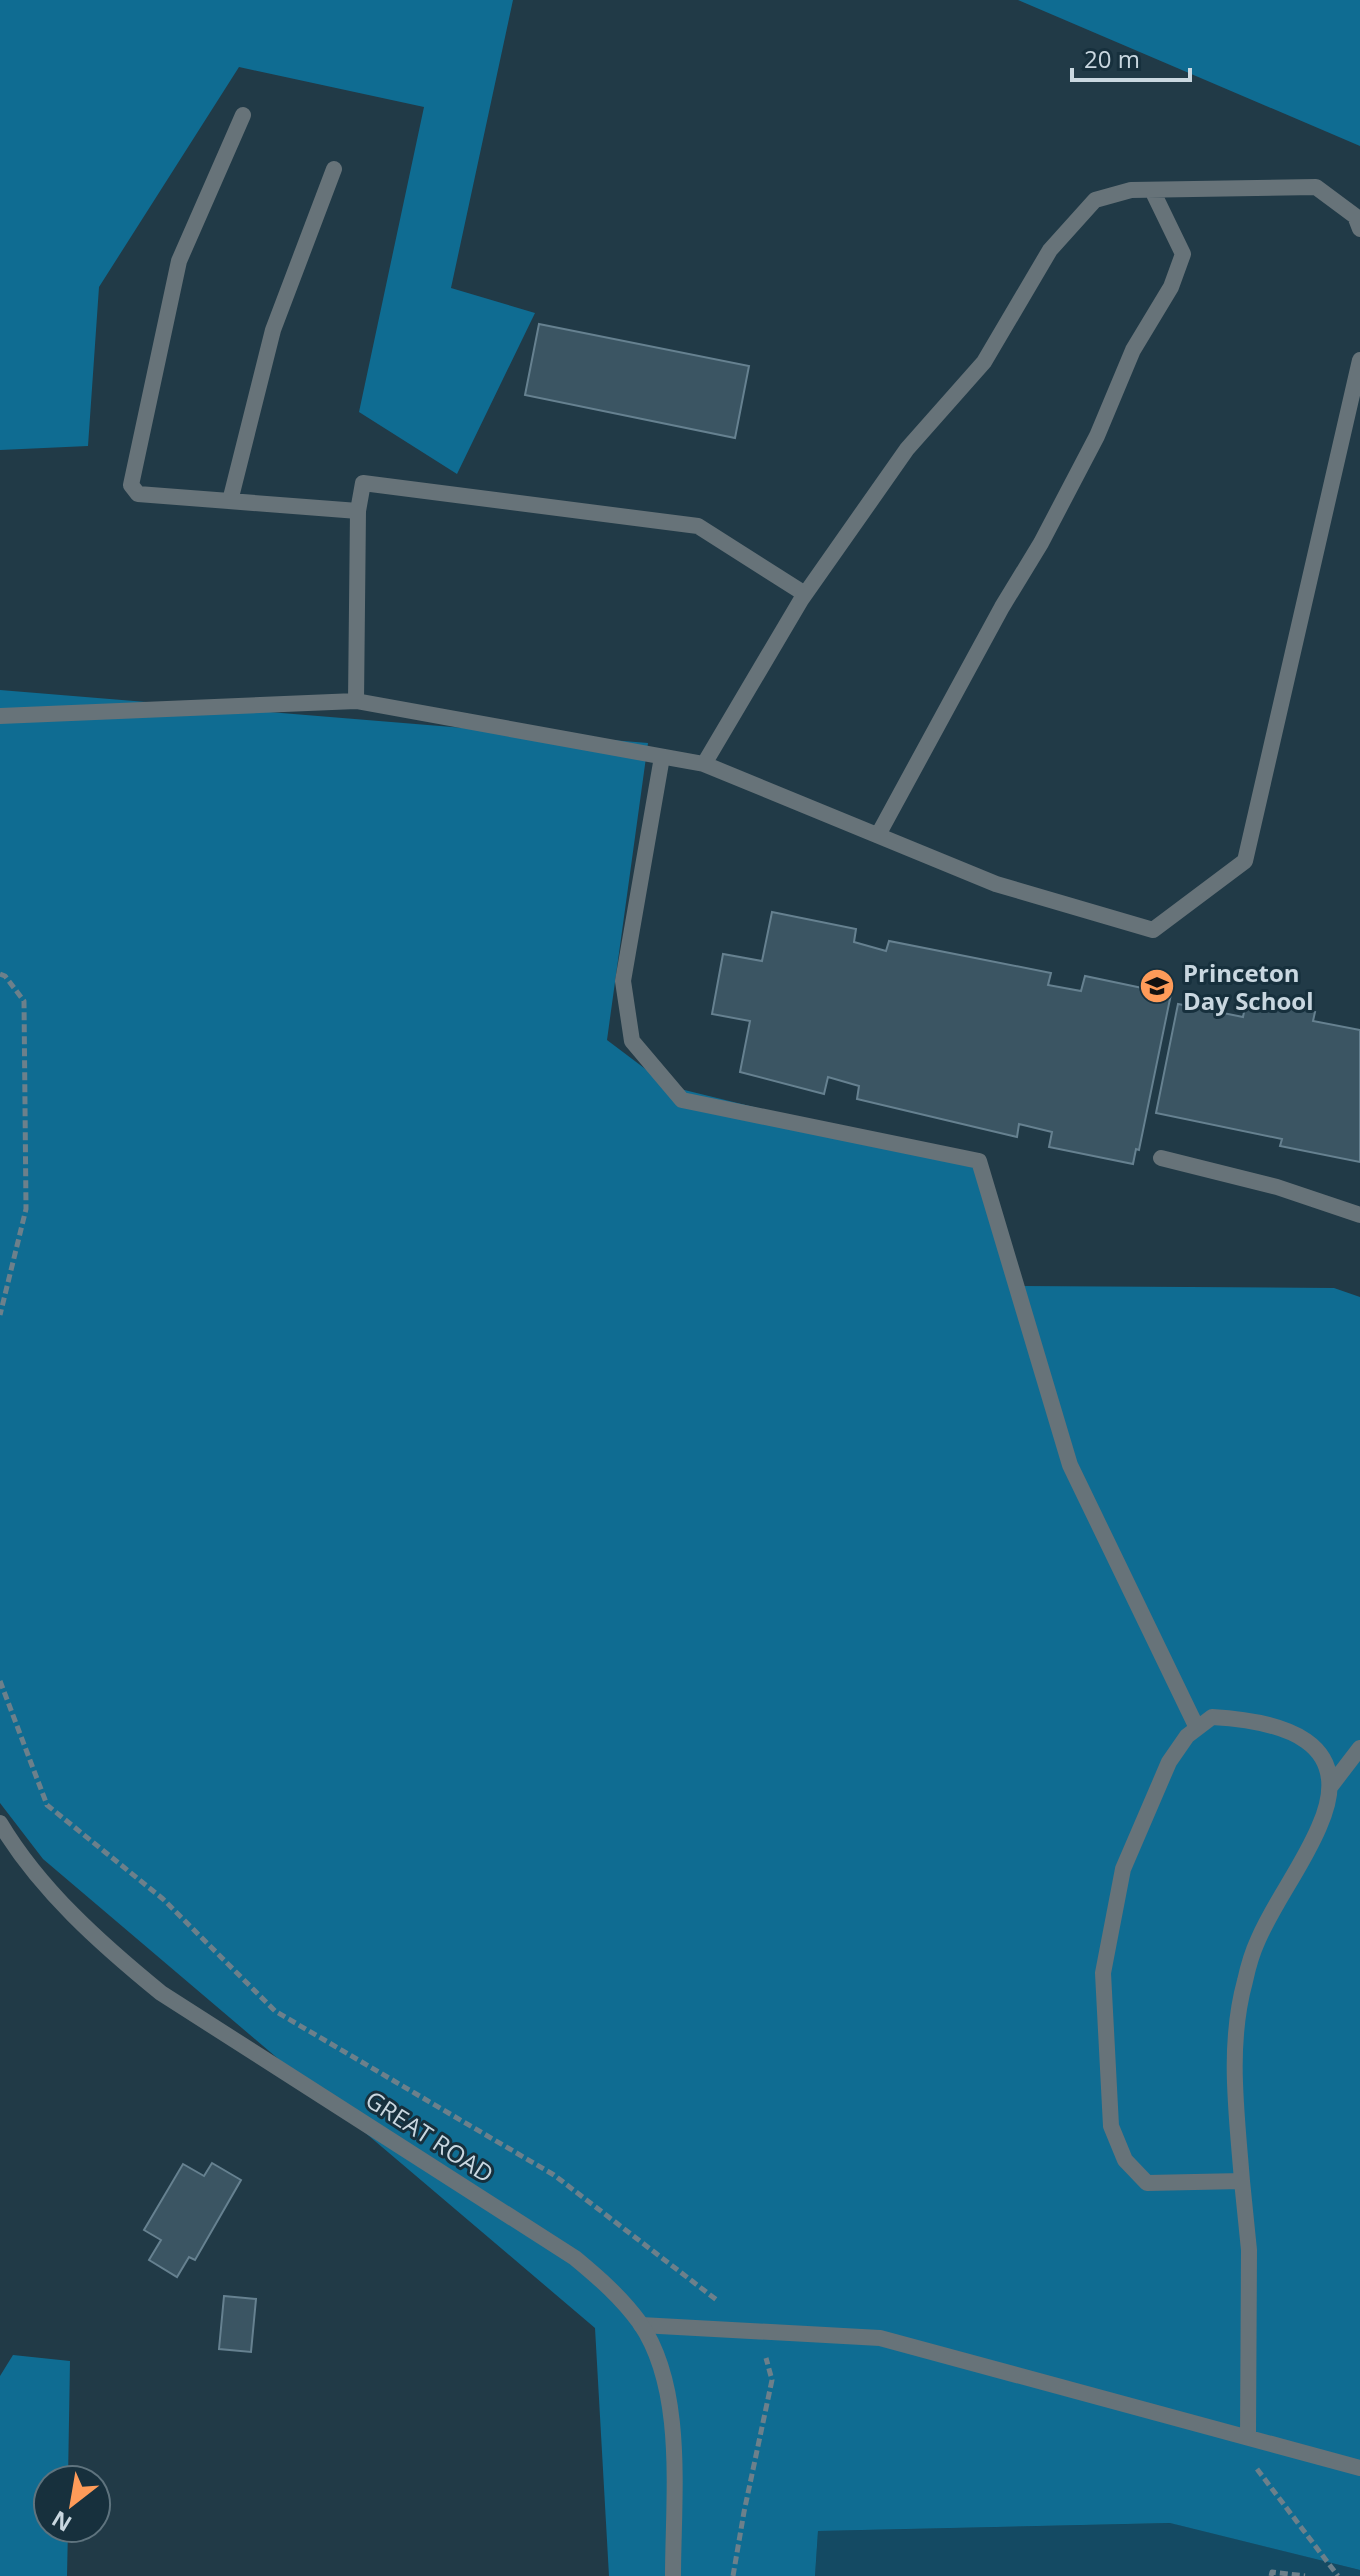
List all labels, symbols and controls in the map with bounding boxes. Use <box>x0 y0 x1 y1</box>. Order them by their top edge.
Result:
scale bar <box>1072 32 1190 82</box>
text: 20 m <box>1084 42 1140 75</box>
place label: Princeton Day School <box>1183 956 1314 1017</box>
school or university icon: Princeton Day School <box>1138 967 1176 1005</box>
street label: GREAT ROAD <box>360 2082 500 2190</box>
north arrow <box>32 2464 112 2544</box>
text: N <box>46 2505 77 2539</box>

